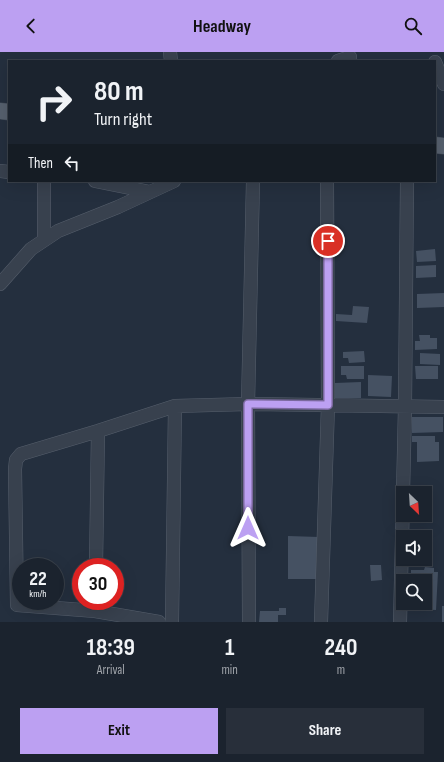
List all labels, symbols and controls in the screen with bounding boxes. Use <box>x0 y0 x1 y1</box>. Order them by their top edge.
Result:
icon: back <box>20 15 42 37</box>
icon: search <box>402 15 424 37</box>
text: Headway <box>193 16 251 37</box>
text: 80 m <box>94 75 143 108</box>
icon: right <box>28 76 80 128</box>
text: Turn right <box>94 109 152 130</box>
icon: left <box>61 152 83 174</box>
text: Then <box>28 154 53 173</box>
pin <box>311 224 345 258</box>
icon: arrive <box>317 230 339 252</box>
north arrow <box>396 486 432 522</box>
map controls <box>396 486 432 610</box>
position arrow <box>227 507 269 549</box>
button: sound <box>396 530 432 566</box>
speed limit sign: 30 <box>72 558 124 610</box>
text: 22 <box>29 567 47 591</box>
button: search <box>396 574 432 610</box>
text: km/h <box>29 588 47 600</box>
text: 18:39 <box>87 633 135 662</box>
text: 1 <box>225 633 234 662</box>
text: 240 <box>324 633 357 662</box>
text: Arrival <box>97 662 125 678</box>
text: min <box>221 662 238 678</box>
text: m <box>337 662 345 678</box>
button: Exit <box>20 708 218 754</box>
button: Share <box>226 708 424 754</box>

